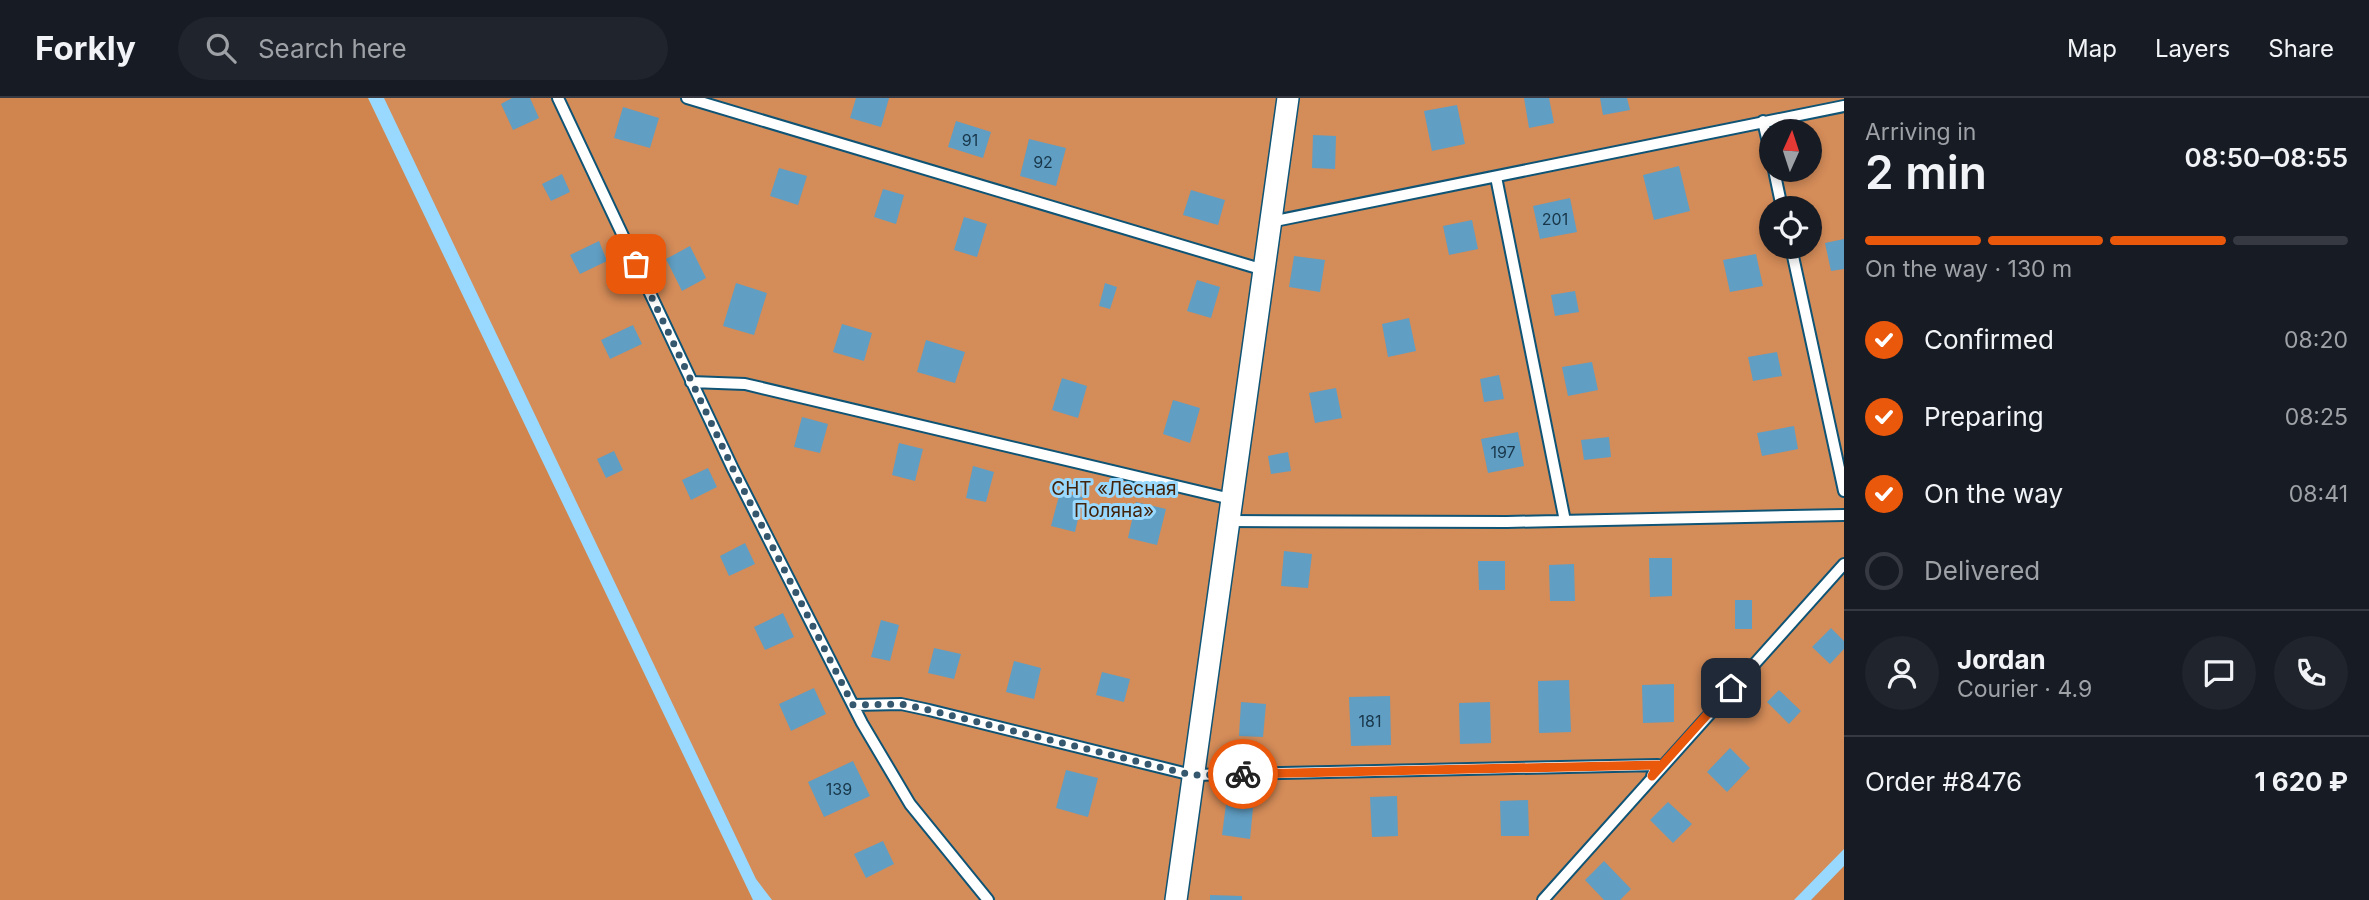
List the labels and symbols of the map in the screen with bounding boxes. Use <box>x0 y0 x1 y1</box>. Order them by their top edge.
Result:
north arrow <box>1759 119 1822 182</box>
house number: 91 <box>962 130 978 150</box>
house number: 92 <box>1033 152 1053 172</box>
house number: 201 <box>1542 209 1568 229</box>
pin <box>606 234 666 294</box>
house number: 197 <box>1490 442 1516 462</box>
park label: СНТ «Лесная Поляна» <box>1051 477 1177 522</box>
pin <box>1701 658 1761 718</box>
house number: 181 <box>1359 711 1381 731</box>
courier <box>1208 739 1278 809</box>
house number: 139 <box>826 779 852 799</box>

